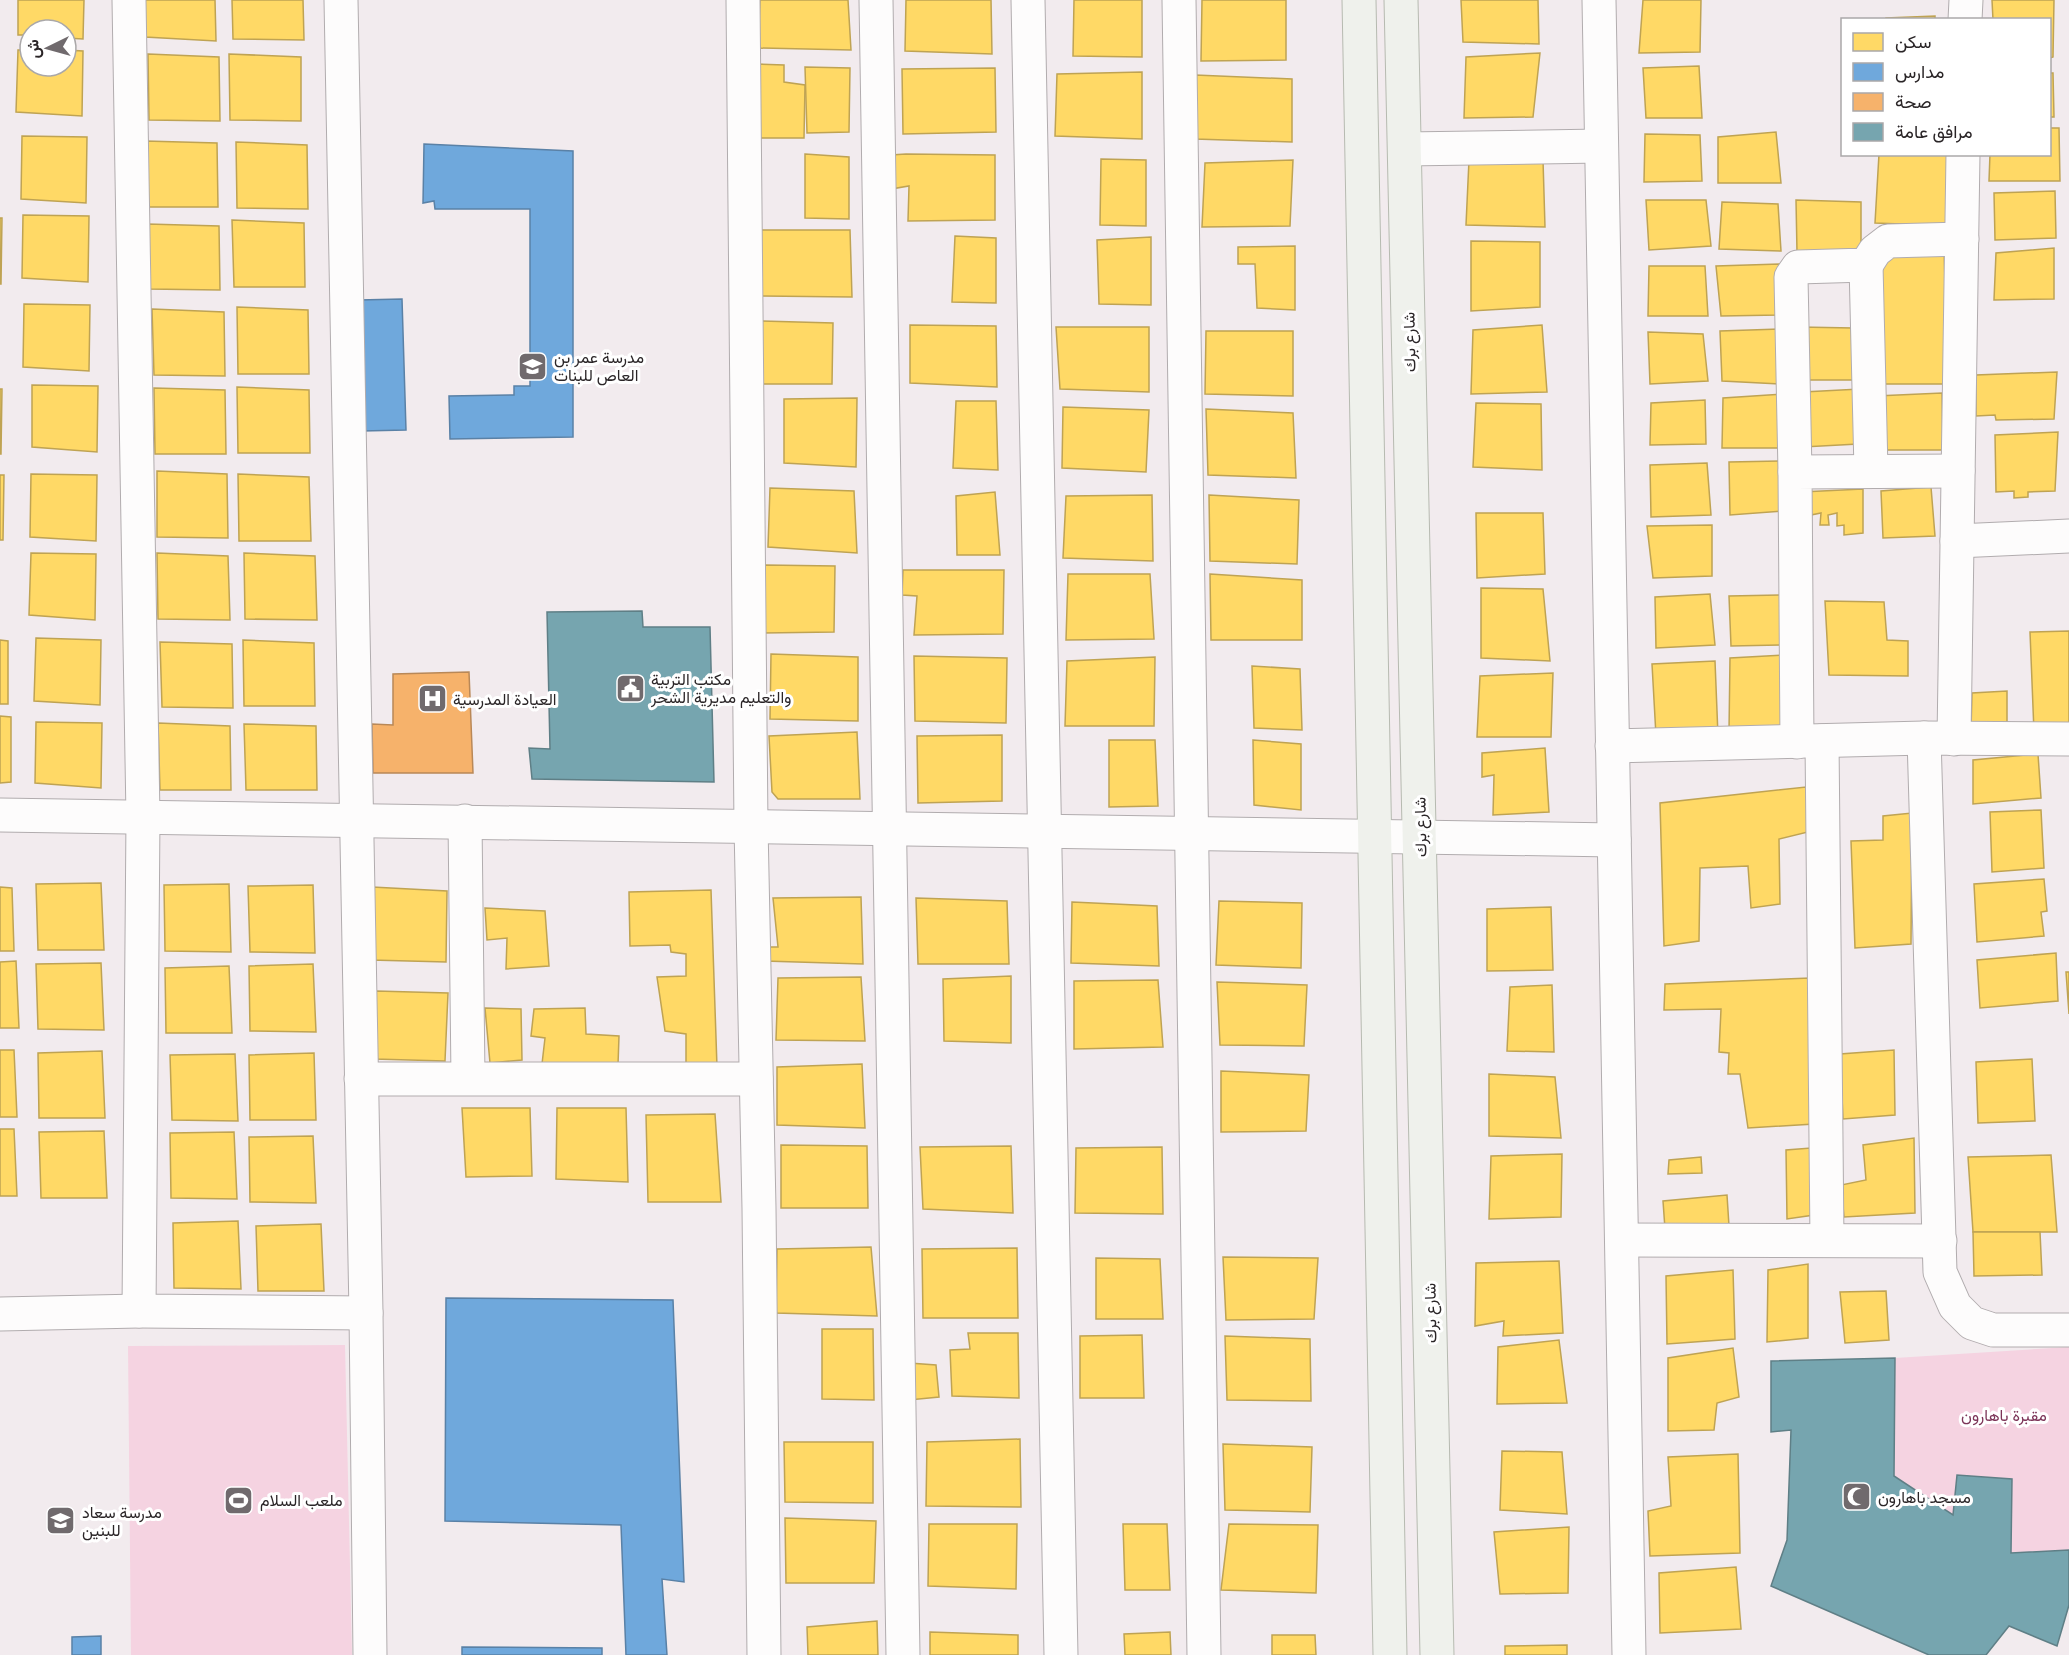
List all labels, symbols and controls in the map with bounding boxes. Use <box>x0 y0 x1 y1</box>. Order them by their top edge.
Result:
north arrow <box>18 18 78 78</box>
legend <box>1841 18 2051 156</box>
text: سكن <box>1895 30 1931 53</box>
text: ش <box>22 39 44 60</box>
text: مدارس <box>1895 60 1944 83</box>
text: صحة <box>1895 90 1932 112</box>
text: مرافق عامة <box>1895 120 1973 143</box>
street label: شارع برك <box>1398 312 1422 372</box>
place label: مدرسة عمر بن العاص للبنات <box>554 347 644 386</box>
school or university icon: مدرسة عمر بن العاص للبنات <box>517 350 549 382</box>
place label: مكتب التربية والتعليم مديرية الشحر <box>650 669 791 708</box>
public building icon: مكتب التربية والتعليم مديرية الشحر <box>614 672 646 704</box>
hospital icon: العيادة المدرسية <box>416 683 448 715</box>
place label: العيادة المدرسية <box>453 689 557 710</box>
street label: شارع برك <box>1409 797 1433 857</box>
street label: شارع برك <box>1419 1283 1443 1343</box>
park label: مقبرة باهارون <box>1961 1405 2047 1426</box>
mosque icon: مسجد باهارون <box>1841 1481 1873 1513</box>
sports icon: ملعب السلام <box>223 1484 255 1516</box>
place label: مسجد باهارون <box>1878 1487 1971 1508</box>
place label: ملعب السلام <box>260 1490 343 1511</box>
place label: مدرسة سعاد للبنين <box>82 1502 162 1541</box>
school or university icon: مدرسة سعاد للبنين <box>45 1505 77 1537</box>

